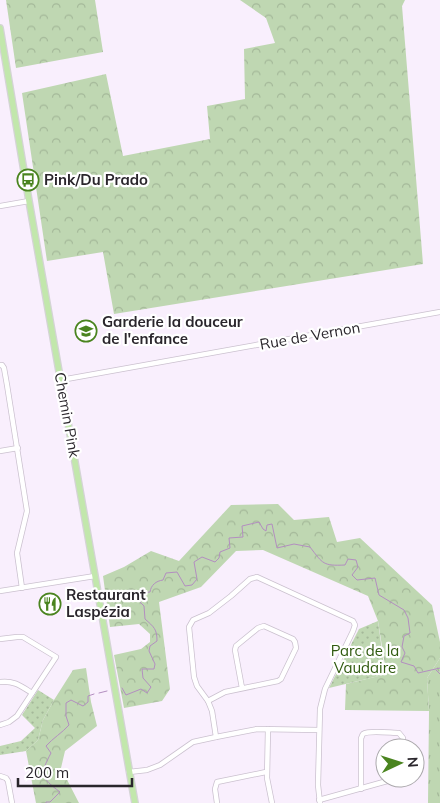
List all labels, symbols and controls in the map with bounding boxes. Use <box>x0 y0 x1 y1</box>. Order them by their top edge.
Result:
bus stop icon: Pink/Du Prado <box>16 168 40 192</box>
place label: Pink/Du Prado <box>44 170 148 189</box>
place label: Garderie la douceur de l'enfance <box>102 312 243 348</box>
street label: Rue de Vernon <box>258 317 362 354</box>
school or university icon: Garderie la douceur de l'enfance <box>74 319 98 343</box>
street label: Chemin Pink <box>51 371 84 459</box>
place label: Restaurant Laspézia <box>66 585 146 621</box>
restaurant icon: Restaurant Laspézia <box>38 592 62 616</box>
park label: Parc de la Vaudaire <box>331 641 399 677</box>
north arrow <box>375 738 425 788</box>
scale bar <box>18 756 131 788</box>
text: N <box>404 756 422 768</box>
text: 200 m <box>25 763 69 782</box>

